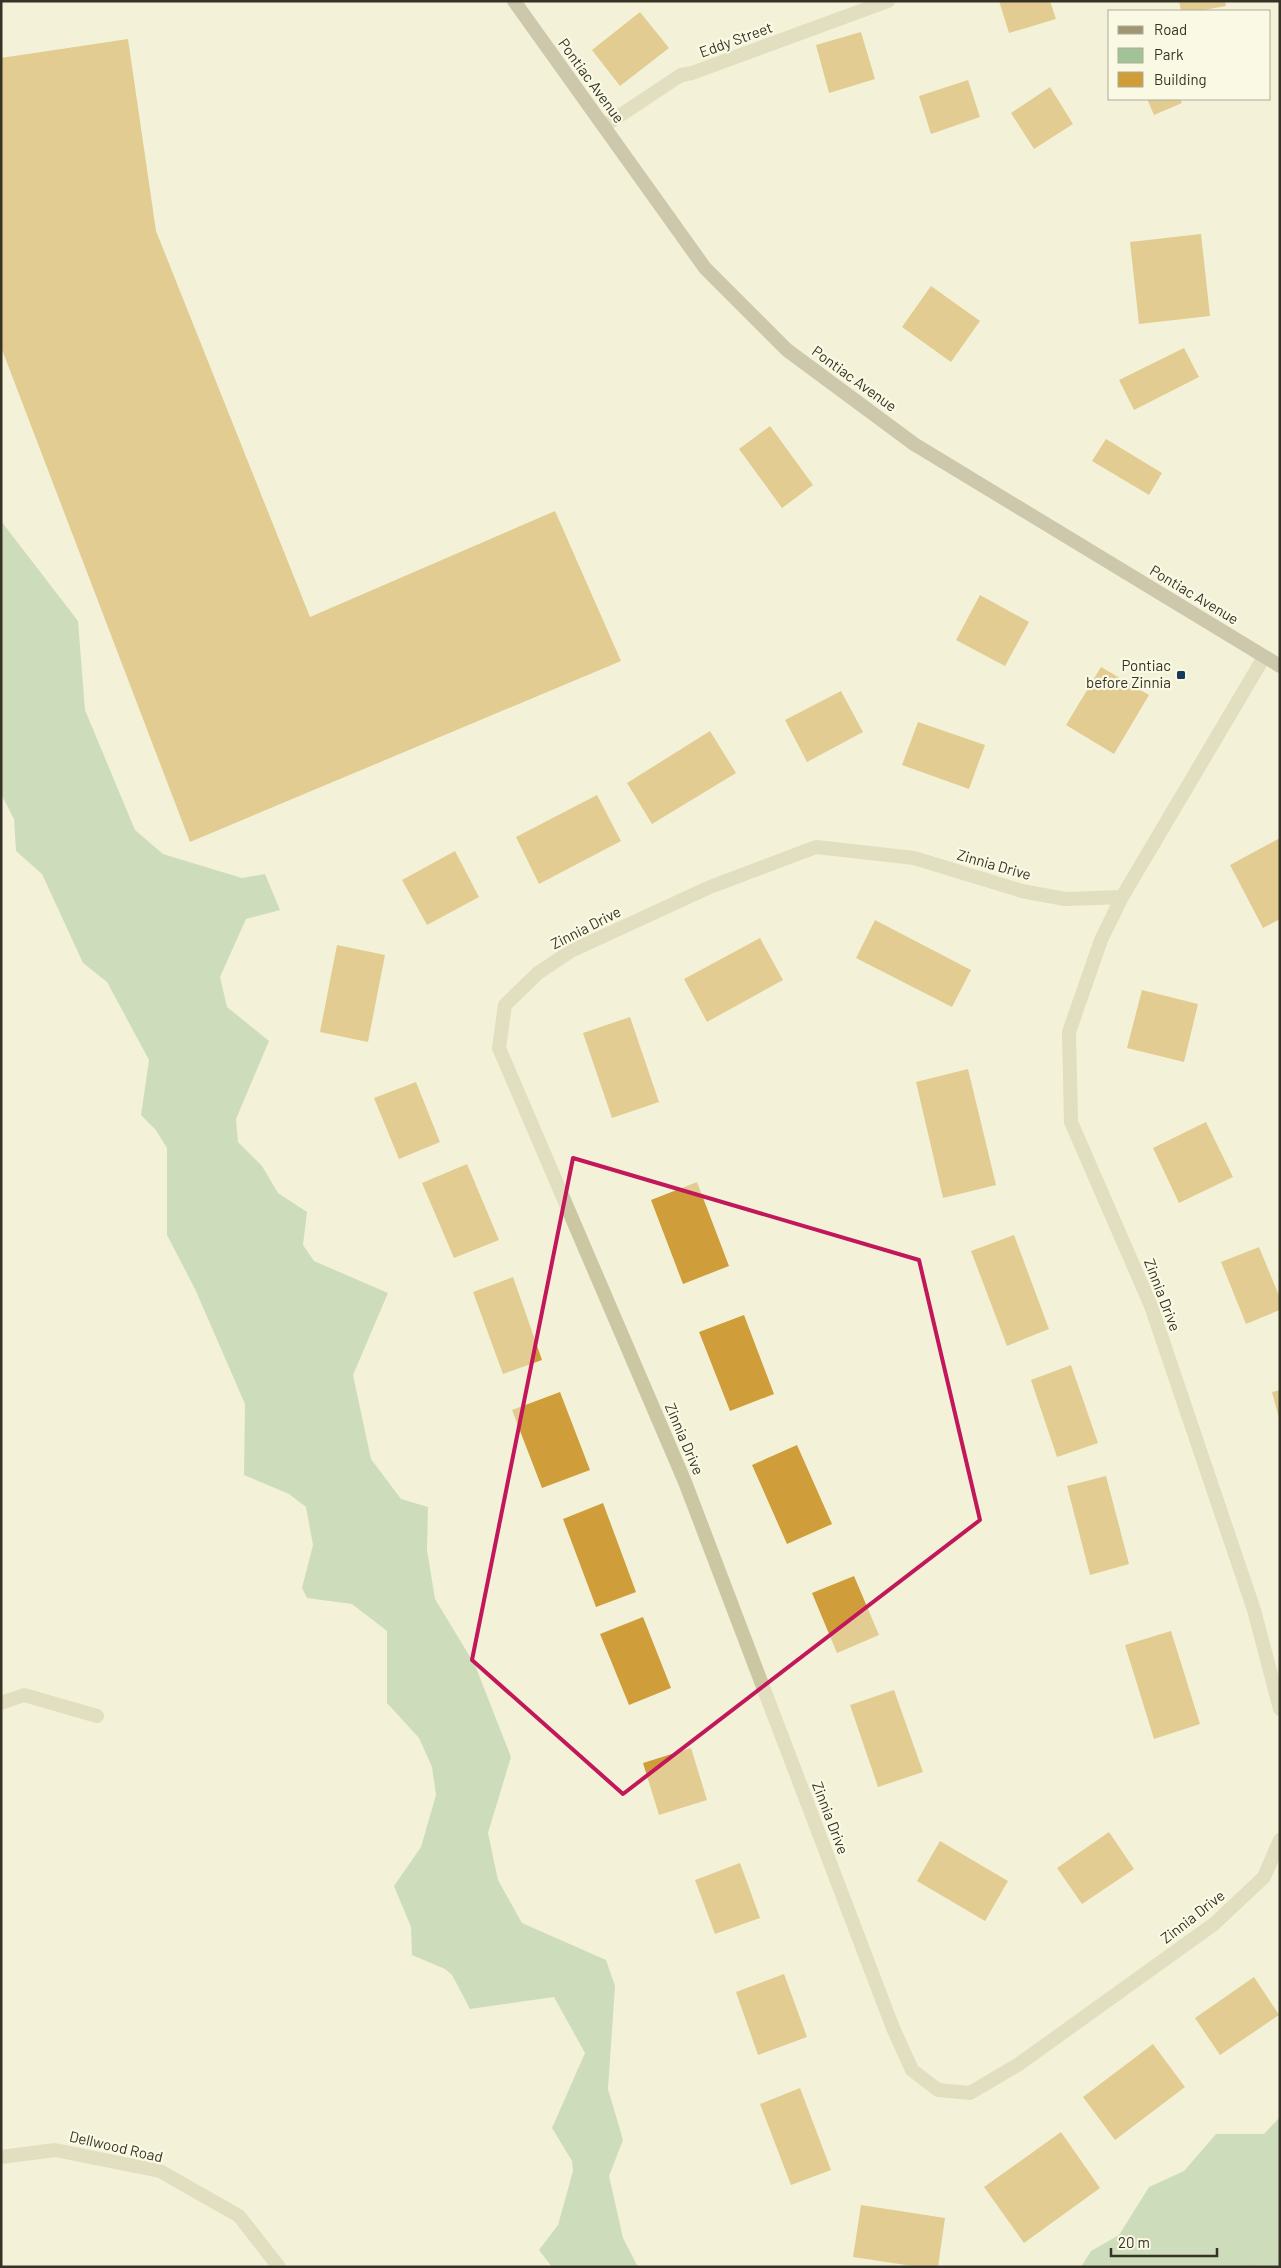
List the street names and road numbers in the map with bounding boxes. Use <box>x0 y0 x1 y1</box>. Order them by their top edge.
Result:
street label: Eddy Street <box>697 18 775 61</box>
street label: Pontiac Avenue <box>555 35 629 126</box>
street label: Pontiac Avenue <box>809 341 900 415</box>
street label: Pontiac Avenue <box>1147 561 1242 628</box>
street label: Zinnia Drive <box>955 845 1033 883</box>
street label: Zinnia Drive <box>548 902 624 952</box>
street label: Zinnia Drive <box>1141 1256 1185 1333</box>
street label: Zinnia Drive <box>662 1400 708 1477</box>
street label: Zinnia Drive <box>809 1779 853 1856</box>
street label: Zinnia Drive <box>1157 1886 1228 1947</box>
street label: Dellwood Road <box>68 2127 165 2166</box>

